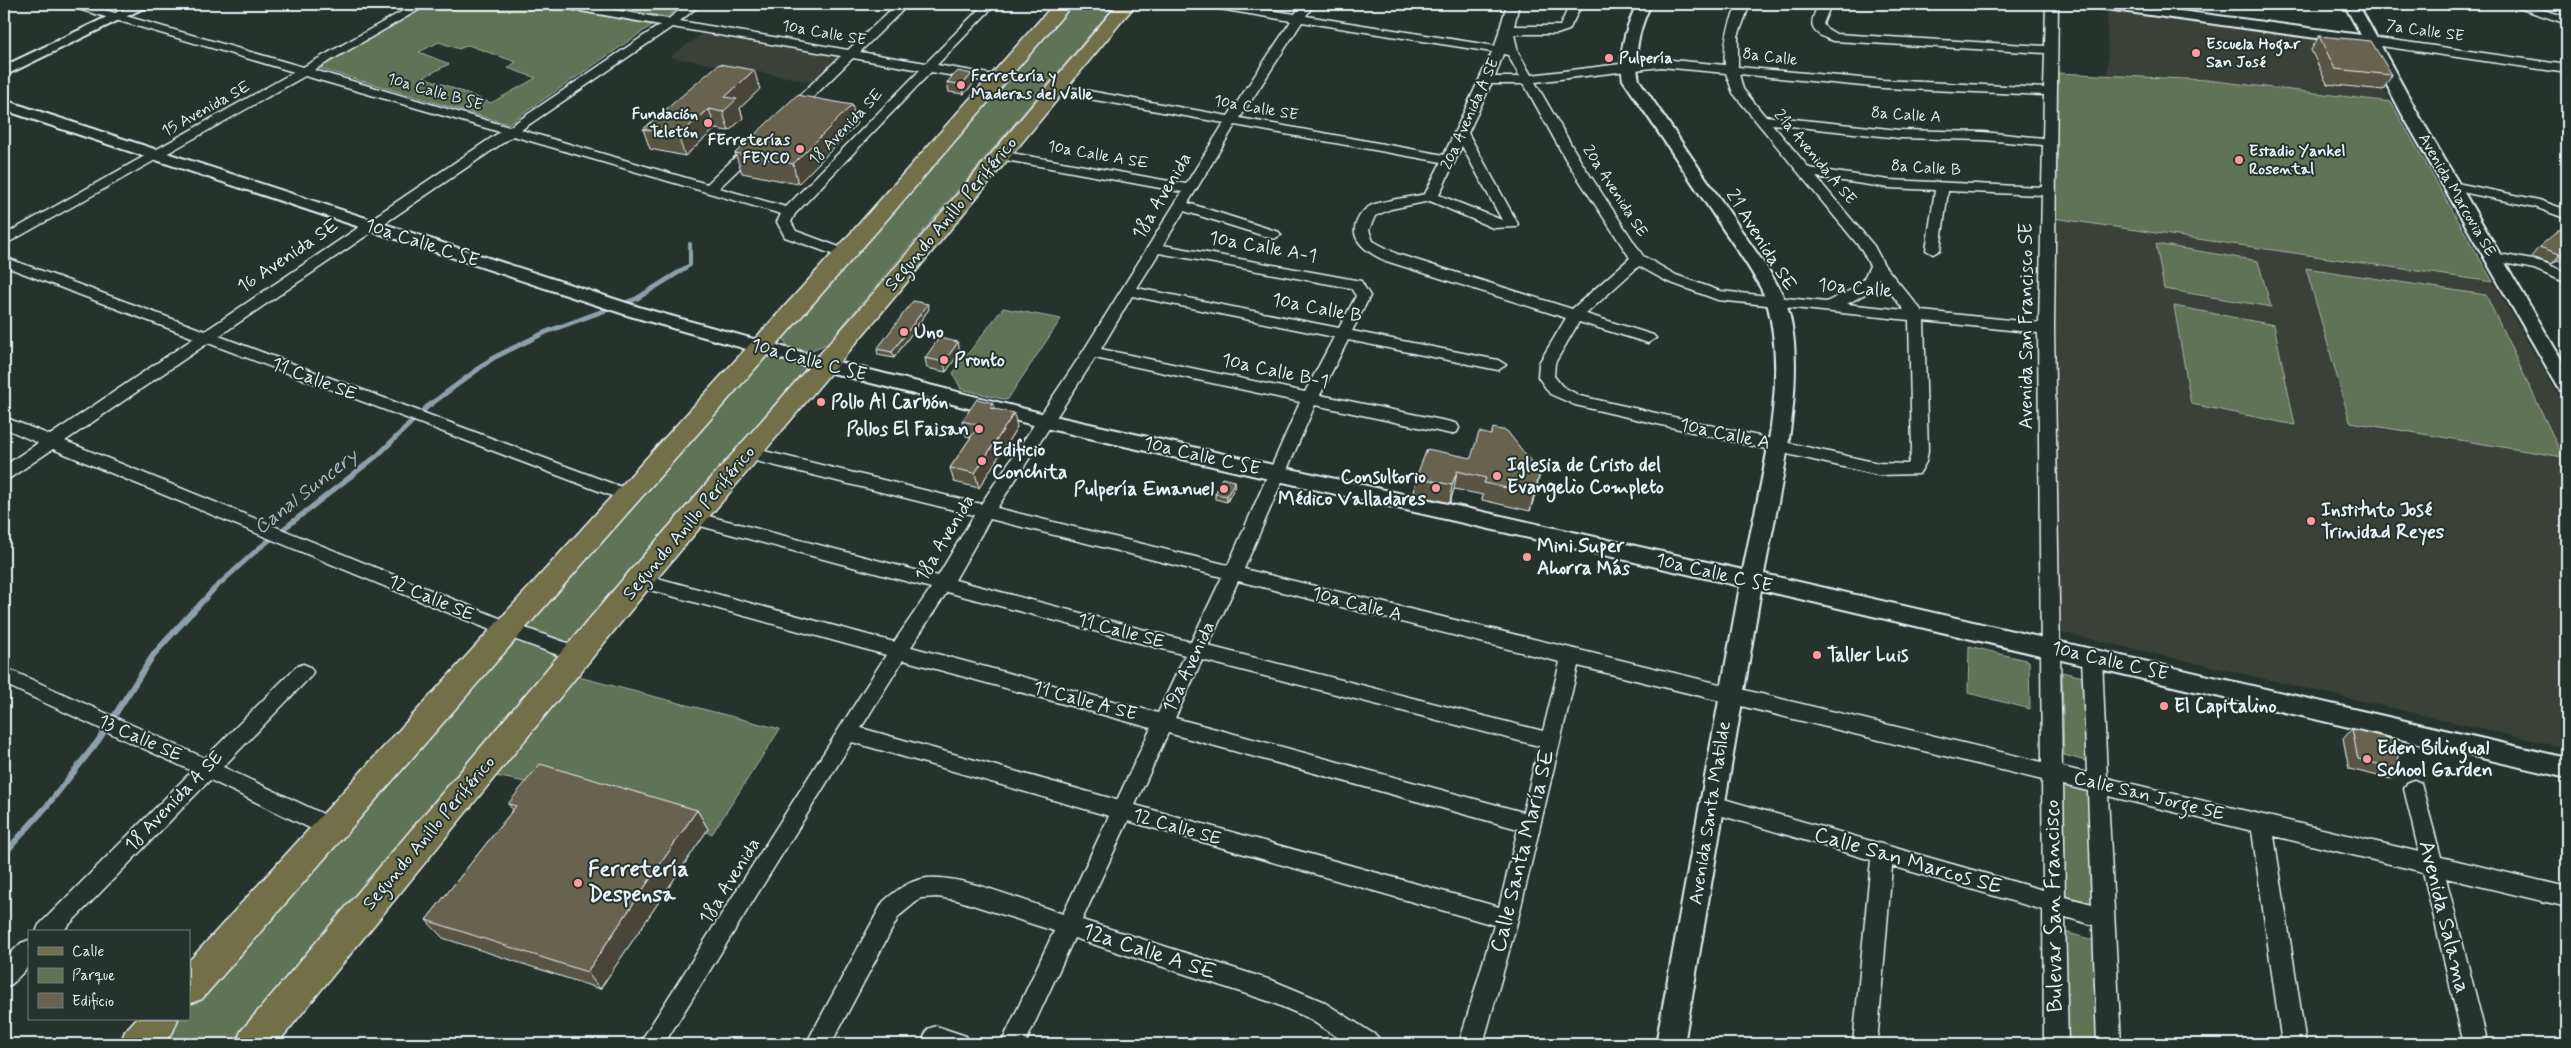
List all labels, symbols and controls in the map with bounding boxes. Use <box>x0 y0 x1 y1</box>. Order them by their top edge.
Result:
street label: 10a Calle SE <box>780 15 868 51</box>
street label: 7a Calle SE <box>2385 15 2465 47</box>
place label: Escuela Hogar San José <box>2206 34 2301 73</box>
street label: 8a Calle <box>1741 43 1799 71</box>
marker: Escuela Hogar San José <box>2190 47 2202 59</box>
place label: Pulpería <box>1619 48 1673 69</box>
marker: Pulpería <box>1603 52 1615 64</box>
street label: 20a Avenida A SE <box>1436 55 1504 173</box>
place label: Ferretería y Maderas del Valle <box>971 66 1093 105</box>
street label: 10a Calle B SE <box>385 68 485 116</box>
street label: 15 Avenida SE <box>158 76 254 142</box>
marker: Ferretería y Maderas del Valle <box>955 79 967 91</box>
street label: 18 Avenida SE <box>804 84 888 170</box>
street label: 10a Calle SE <box>1212 90 1300 126</box>
street label: 8a Calle A <box>1870 102 1942 128</box>
place label: Fundación Teletón <box>632 104 698 143</box>
street label: 21a Avenida A SE <box>1769 105 1861 209</box>
marker: Fundación Teletón <box>702 117 714 129</box>
place label: FErreterías FEYCO <box>708 130 791 169</box>
street label: Avenida Marcovia SE <box>2413 130 2501 260</box>
street label: Segundo Anillo Periférico <box>879 131 1025 298</box>
street label: 10a Calle A SE <box>1046 136 1150 174</box>
street label: 20a Avenida SE <box>1577 141 1653 241</box>
place label: Estadio Yankel Rosental <box>2249 141 2346 180</box>
marker: FErreterías FEYCO <box>794 143 806 155</box>
street label: 18a Avenida <box>1126 148 1198 244</box>
marker: Estadio Yankel Rosental <box>2233 154 2245 166</box>
street label: 8a Calle B <box>1890 155 1962 181</box>
street label: 21 Avenida SE <box>1720 184 1802 296</box>
street label: 16 Avenida SE <box>232 213 344 299</box>
street label: 10a Calle C SE <box>362 213 482 273</box>
street label: Avenida San Francisco SE <box>2014 223 2039 429</box>
street label: 10a Calle A-1 <box>1207 225 1319 269</box>
street label: 10a Calle <box>1817 272 1893 304</box>
street label: 10a Calle B <box>1270 287 1364 329</box>
place label: Uno <box>914 320 944 345</box>
marker: Uno <box>898 326 910 338</box>
street label: 10a Calle C SE <box>748 333 870 387</box>
street label: 10a Calle B-1 <box>1219 347 1331 395</box>
place label: Pronto <box>954 348 1005 373</box>
street label: 11 Calle SE <box>268 351 360 407</box>
marker: Pronto <box>938 354 950 366</box>
place label: Pollo Al Carbón <box>831 390 949 415</box>
marker: Pollo Al Carbón <box>815 396 827 408</box>
street label: 10a Calle A <box>1677 412 1773 456</box>
place label: Pollos El Faisan <box>846 417 969 442</box>
marker: Pollos El Faisan <box>973 423 985 435</box>
street label: 10a Calle C SE <box>1141 430 1263 482</box>
place label: Edificio Conchita <box>992 438 1067 485</box>
street label: Segundo Anillo Periférico <box>617 440 763 607</box>
water label: Canal Suncery <box>249 442 365 541</box>
place label: Iglesia de Cristo del Evangelio Completo <box>1507 453 1664 503</box>
marker: Edificio Conchita <box>976 455 988 467</box>
place label: Consultorio Médico Valladares <box>1278 465 1427 512</box>
marker: Iglesia de Cristo del Evangelio Completo <box>1491 470 1503 482</box>
place label: Pulpería Emanuel <box>1074 477 1214 502</box>
marker: Consultorio Médico Valladares <box>1430 482 1442 494</box>
marker: Pulpería Emanuel <box>1218 483 1230 495</box>
street label: 18a Avenida <box>909 490 981 586</box>
place label: Instituto José Trinidad Reyes <box>2321 498 2445 546</box>
marker: Instituto José Trinidad Reyes <box>2305 515 2317 527</box>
place label: Mini Super Ahorra Más <box>1537 534 1630 581</box>
street label: 10a Calle C SE <box>1653 547 1775 599</box>
marker: Mini Super Ahorra Más <box>1521 551 1533 563</box>
street label: 12 Calle SE <box>384 569 478 627</box>
street label: 10a Calle A <box>1309 581 1405 627</box>
street label: 11 Calle SE <box>1075 607 1167 655</box>
street label: 19a Avenida <box>1157 617 1221 717</box>
street label: 10a Calle C SE <box>2049 635 2171 687</box>
place label: Taller Luis <box>1827 643 1909 668</box>
marker: Taller Luis <box>1811 649 1823 661</box>
street label: 11 Calle A SE <box>1030 675 1140 727</box>
place label: El Capitalino <box>2174 694 2277 719</box>
marker: El Capitalino <box>2158 700 2170 712</box>
street label: 13 Calle SE <box>94 708 186 768</box>
street label: Avenida Santa Matilde <box>1683 719 1737 907</box>
place label: Eden Bilingual School Garden <box>2377 736 2493 783</box>
street label: 18 Avenida A SE <box>119 745 229 857</box>
street label: Calle Santa María SE <box>1484 747 1562 955</box>
street label: Segundo Anillo Periférico <box>357 750 503 917</box>
marker: Eden Bilingual School Garden <box>2361 753 2373 765</box>
street label: Calle San Jorge SE <box>2070 765 2227 830</box>
street label: Bulevar San Francisco <box>2038 799 2070 1013</box>
street label: 12 Calle SE <box>1130 802 1224 852</box>
street label: Calle San Marcos SE <box>1811 821 2005 901</box>
street label: 18a Avenida <box>694 833 766 929</box>
street label: Avenida Salama <box>2411 838 2477 996</box>
place label: Ferretería Despensa <box>588 856 689 909</box>
marker: Ferretería Despensa <box>572 877 584 889</box>
street label: 12a Calle A SE <box>1078 917 1220 987</box>
legend <box>28 930 190 1020</box>
text: Calle <box>72 942 104 962</box>
text: Parque <box>72 966 115 986</box>
text: Edificio <box>72 992 114 1012</box>

